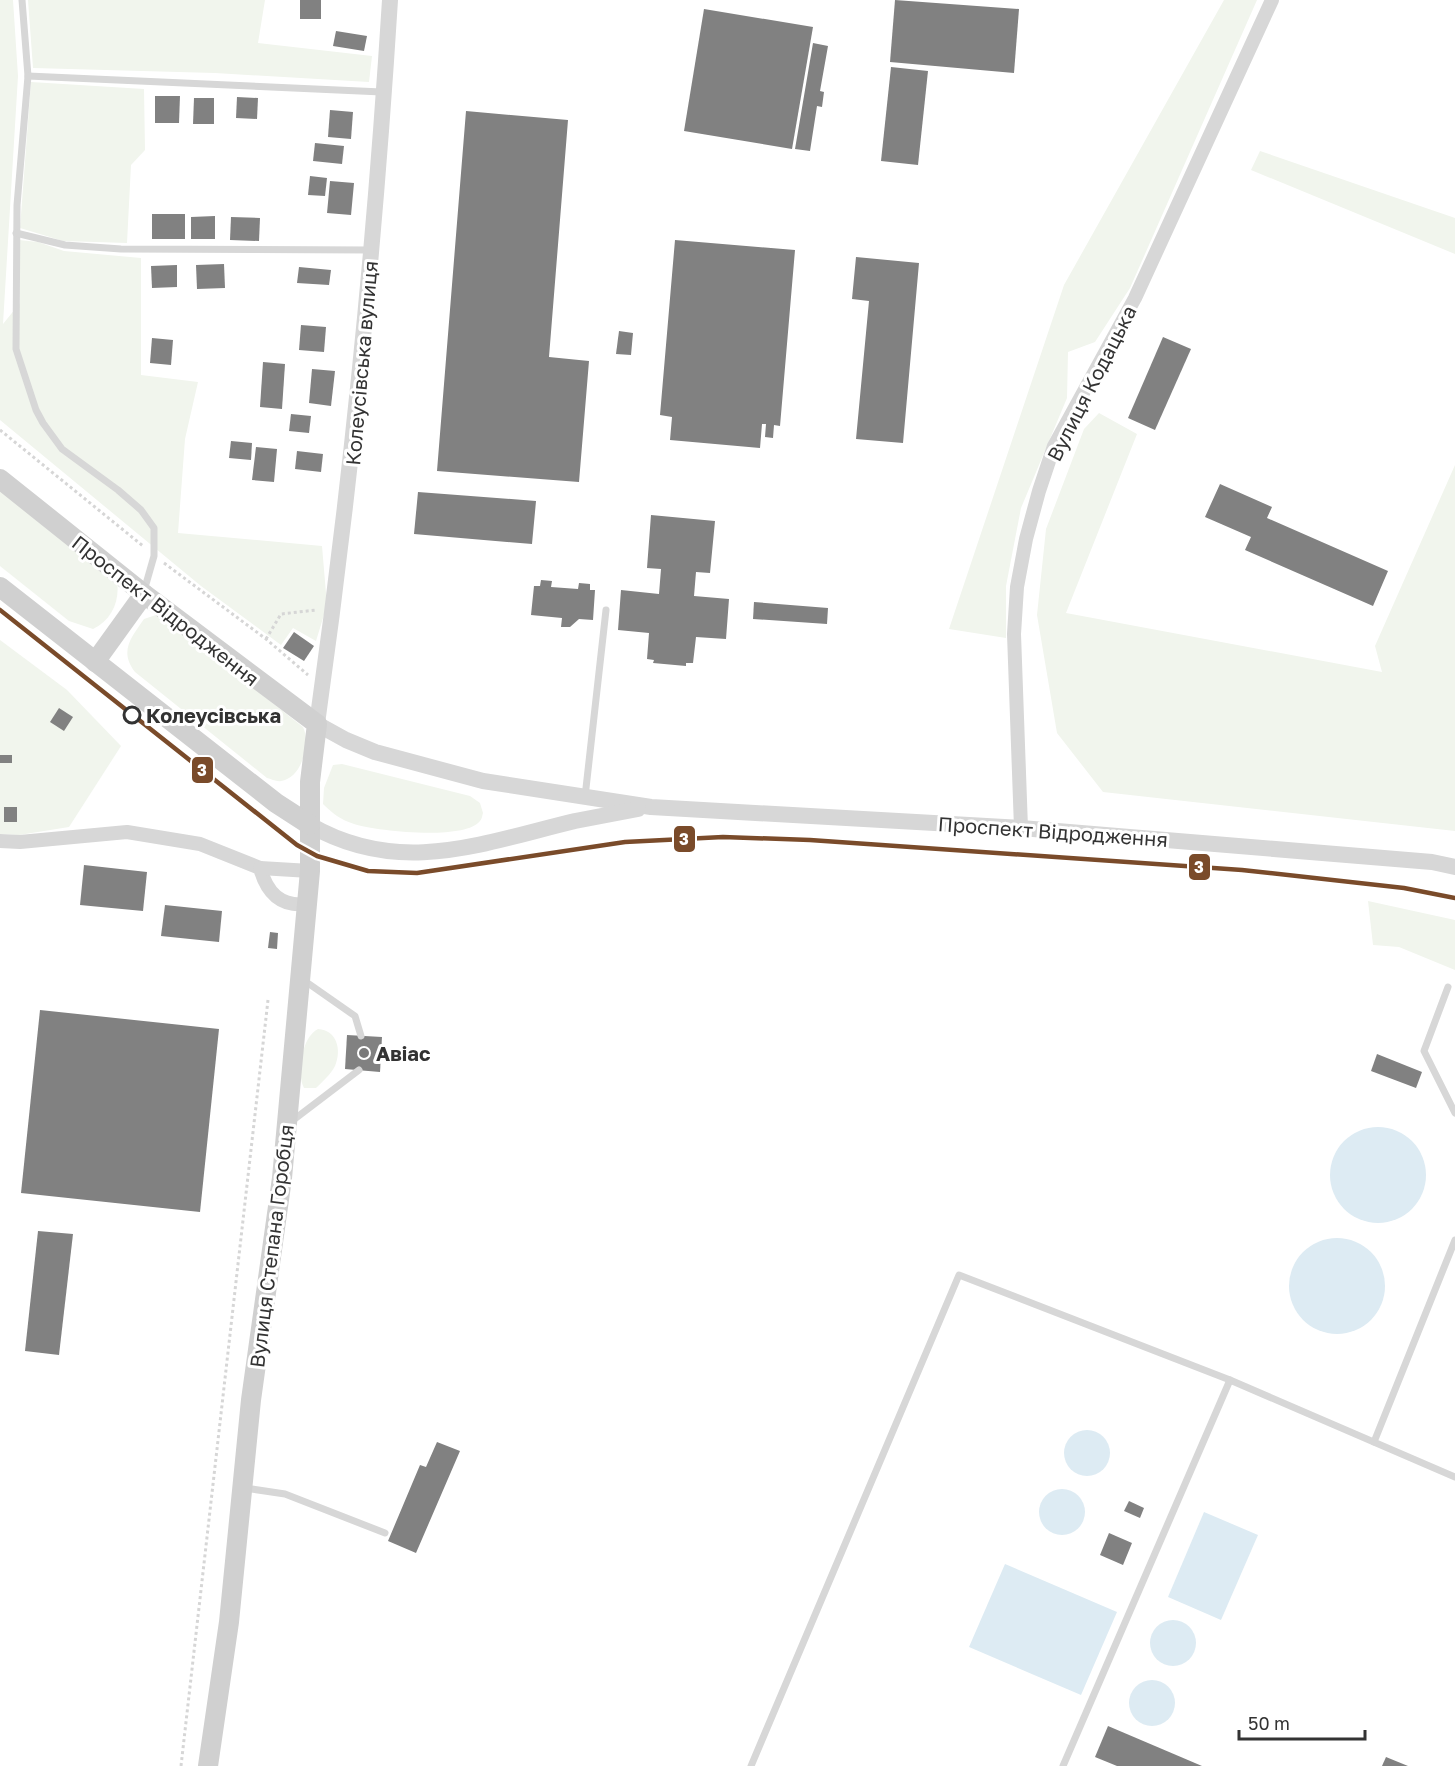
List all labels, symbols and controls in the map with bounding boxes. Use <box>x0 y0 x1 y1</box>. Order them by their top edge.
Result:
street label: Колеусівська вулиця <box>340 260 382 466</box>
street label: Вулиця Кодацька <box>1041 301 1141 465</box>
street label: Проспект Відродження <box>68 530 264 690</box>
place label: Колеусівська <box>146 703 281 727</box>
marker: Колеусівська <box>123 706 141 724</box>
line badge: 3 <box>191 756 214 784</box>
text: 3 <box>197 760 207 780</box>
street label: Проспект Відродження <box>937 811 1169 851</box>
line badge: 3 <box>673 825 696 853</box>
text: 3 <box>679 829 689 849</box>
line badge: 3 <box>1188 853 1211 881</box>
text: 3 <box>1194 857 1204 877</box>
place label: Авіас <box>376 1041 430 1065</box>
marker: Авіас <box>357 1046 371 1060</box>
street label: Вулиця Степана Горобця <box>244 1123 298 1369</box>
scale bar <box>1239 1703 1365 1741</box>
text: 50 m <box>1248 1712 1290 1734</box>

